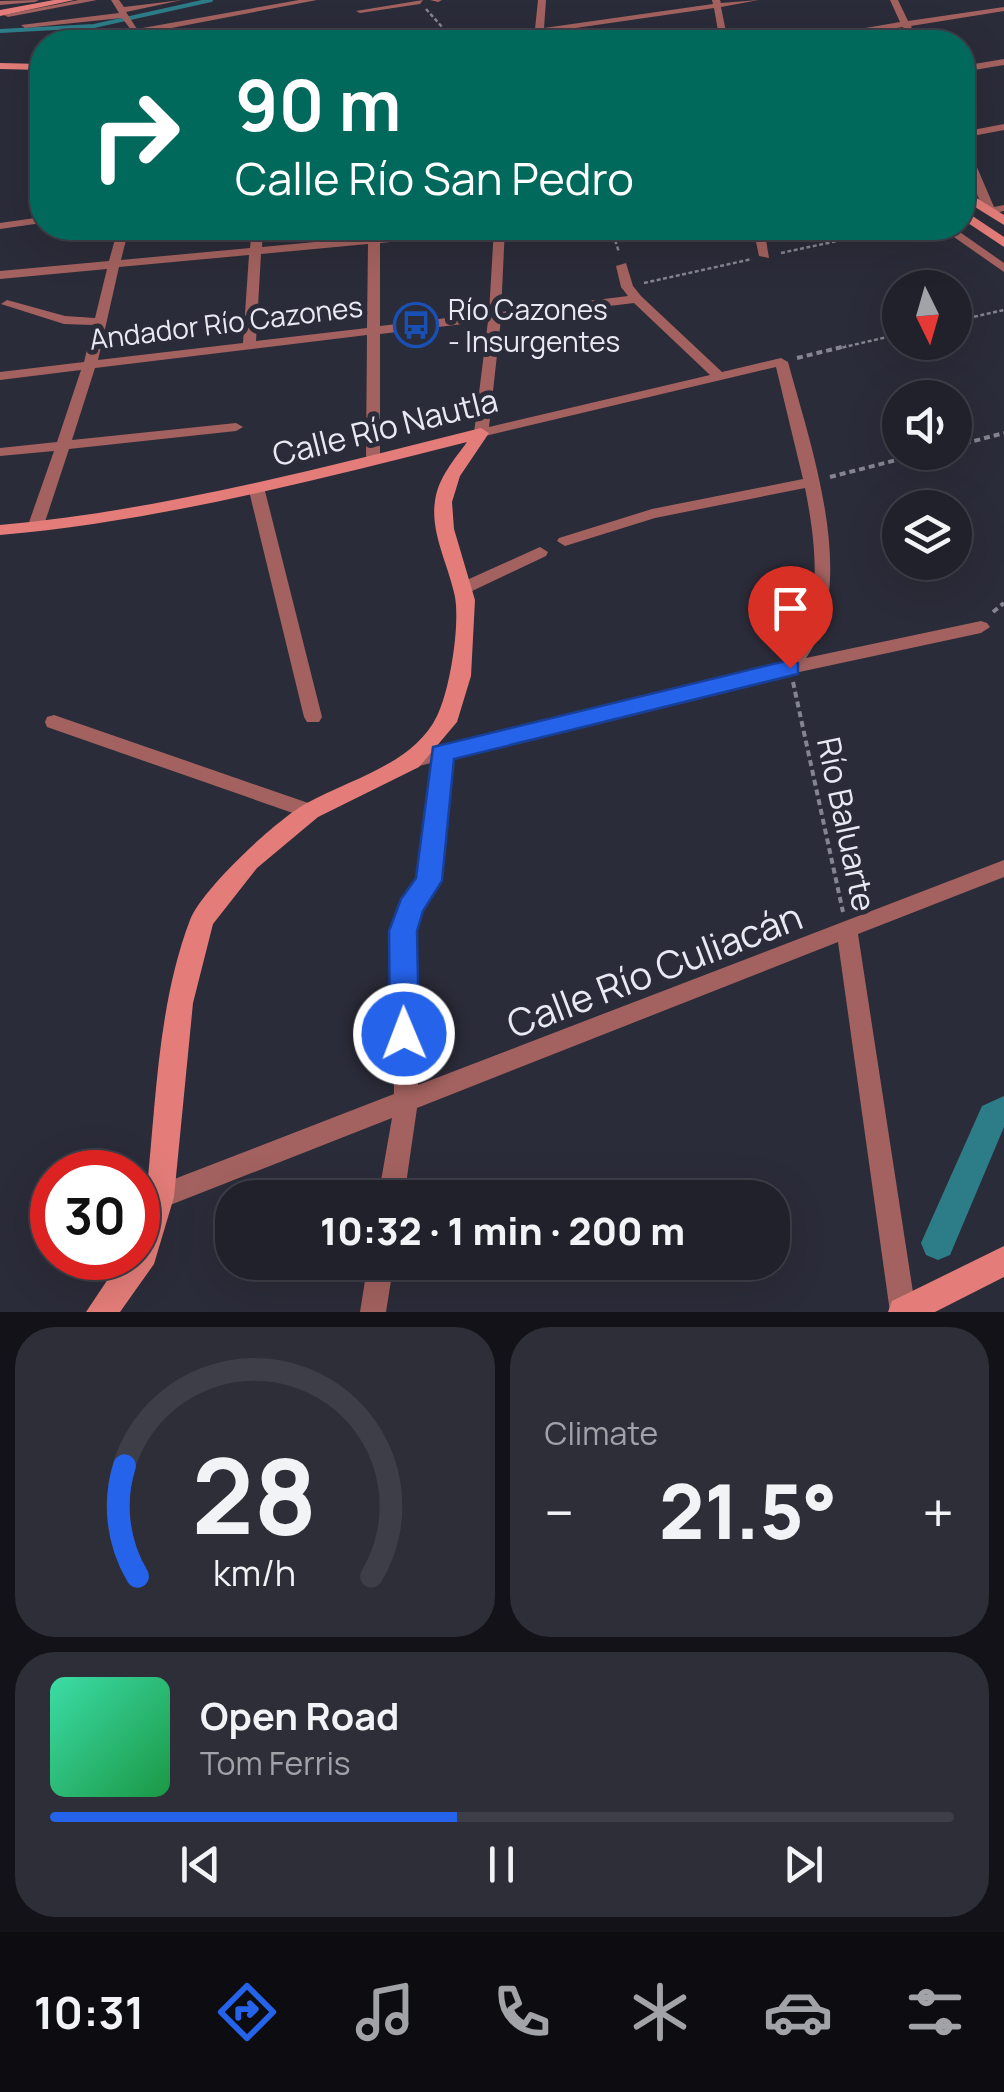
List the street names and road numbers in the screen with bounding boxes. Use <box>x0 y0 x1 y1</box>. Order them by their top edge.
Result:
street label: Andador Río Cazones <box>87 286 365 358</box>
street label: Calle Río Nautla <box>268 378 502 476</box>
street label: Río Baluarte <box>807 733 887 915</box>
street label: Calle Río Culiacán <box>499 889 809 1049</box>

